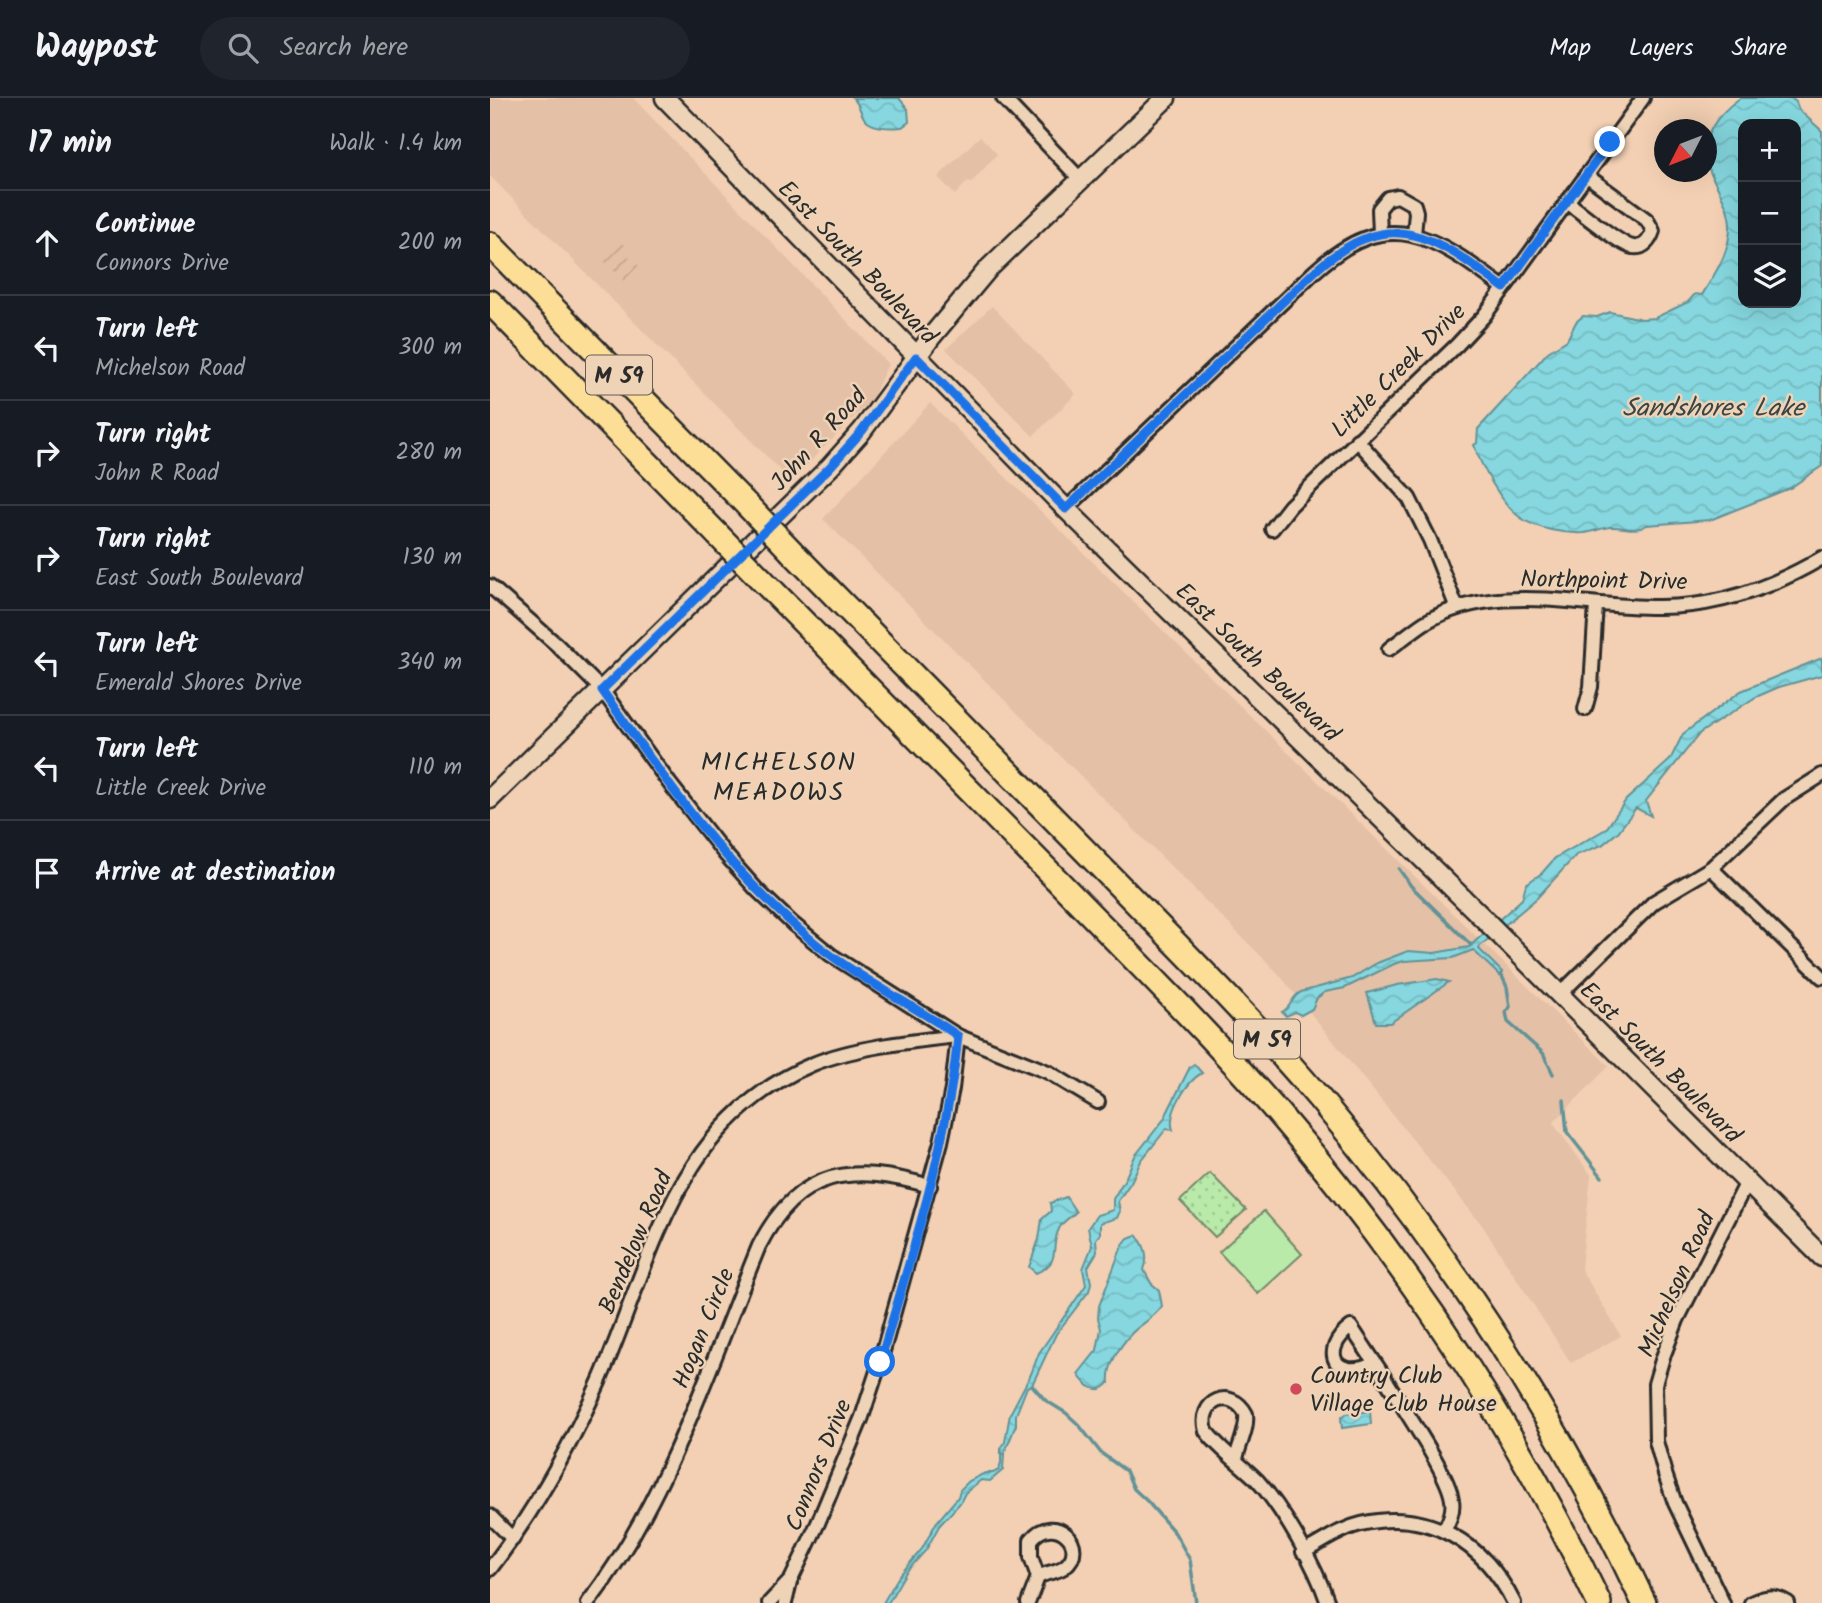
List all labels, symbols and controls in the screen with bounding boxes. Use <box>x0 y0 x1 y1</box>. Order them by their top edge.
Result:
search box <box>200 17 690 80</box>
text: Waypost <box>35 22 158 75</box>
text: Search here <box>280 27 408 69</box>
icon: search <box>224 29 262 67</box>
text: Map <box>1549 29 1591 68</box>
text: Layers <box>1629 29 1693 68</box>
text: Share <box>1731 29 1787 68</box>
north arrow <box>1654 119 1717 182</box>
map controls <box>1738 119 1801 308</box>
button: + <box>1738 119 1801 182</box>
text: 17 min <box>28 120 112 168</box>
text: Walk · 1.4 km <box>329 126 462 162</box>
route end <box>1594 126 1625 157</box>
street label: East South Boulevard <box>768 171 947 355</box>
button: − <box>1738 182 1801 245</box>
text: Continue <box>95 204 196 246</box>
icon: ahead <box>28 224 66 262</box>
text: 200 m <box>398 225 462 261</box>
button: layers <box>1738 245 1801 308</box>
text: Connors Drive <box>95 246 229 282</box>
street label: Little Creek Drive <box>1322 294 1476 448</box>
text: Turn left <box>95 309 198 351</box>
icon: left <box>28 329 66 367</box>
text: 300 m <box>398 330 462 366</box>
text: Michelson Road <box>95 351 245 387</box>
road number: M 59 <box>586 356 652 394</box>
street label: John R Road <box>761 378 877 501</box>
water label: Sandshores Lake <box>1622 388 1806 430</box>
text: Turn right <box>95 414 211 456</box>
icon: right <box>28 434 66 472</box>
text: 280 m <box>396 435 462 471</box>
text: John R Road <box>95 456 219 492</box>
text: Turn right <box>95 519 211 561</box>
icon: right <box>28 539 66 577</box>
text: 130 m <box>403 540 462 576</box>
text: East South Boulevard <box>95 561 303 597</box>
street label: Northpoint Drive <box>1520 561 1688 602</box>
street label: East South Boulevard <box>1165 574 1349 753</box>
text: Turn left <box>95 624 198 666</box>
icon: left <box>28 644 66 682</box>
text: 340 m <box>397 645 462 681</box>
text: Emerald Shores Drive <box>95 666 302 702</box>
text: Turn left <box>95 729 198 771</box>
district label: MICHELSON MEADOWS <box>701 742 857 814</box>
icon: left <box>28 749 66 787</box>
text: 110 m <box>409 750 462 786</box>
text: Little Creek Drive <box>95 771 266 807</box>
text: Arrive at destination <box>95 852 335 894</box>
icon: arrive <box>28 854 66 892</box>
street label: East South Boulevard <box>1569 973 1751 1154</box>
road number: M 59 <box>1234 1020 1300 1058</box>
street label: Bendelow Road <box>589 1164 684 1320</box>
street label: Michelson Road <box>1628 1204 1727 1364</box>
street label: Hogan Circle <box>662 1262 746 1395</box>
route start <box>864 1346 895 1377</box>
place label: Country Club Village Club House <box>1310 1357 1497 1424</box>
marker: Country Club Village Club House <box>1288 1381 1304 1397</box>
street label: Connors Drive <box>775 1393 864 1538</box>

